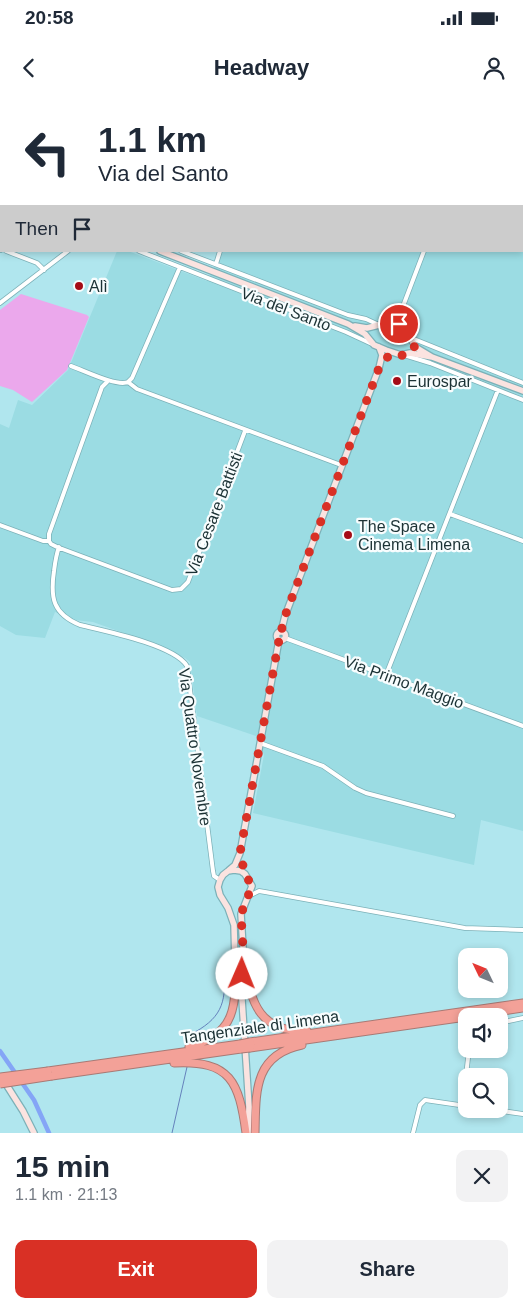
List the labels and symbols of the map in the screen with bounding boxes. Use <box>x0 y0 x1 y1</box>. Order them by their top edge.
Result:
place label: Alì <box>89 278 108 295</box>
marker: Alì <box>73 280 85 292</box>
street label: Via del Santo <box>239 284 333 334</box>
pin <box>378 303 420 345</box>
place label: Eurospar <box>407 373 473 390</box>
marker: Eurospar <box>391 375 403 387</box>
street label: Via Cesare Battisti <box>183 450 245 578</box>
place label: The Space Cinema Limena <box>358 518 470 553</box>
marker: The Space Cinema Limena <box>342 529 354 541</box>
street label: Via Primo Maggio <box>342 652 466 712</box>
street label: Via Quattro Novembre <box>176 667 214 827</box>
position arrow <box>215 947 267 999</box>
north arrow <box>458 948 508 998</box>
street label: Tangenziale di Limena <box>180 1007 340 1046</box>

